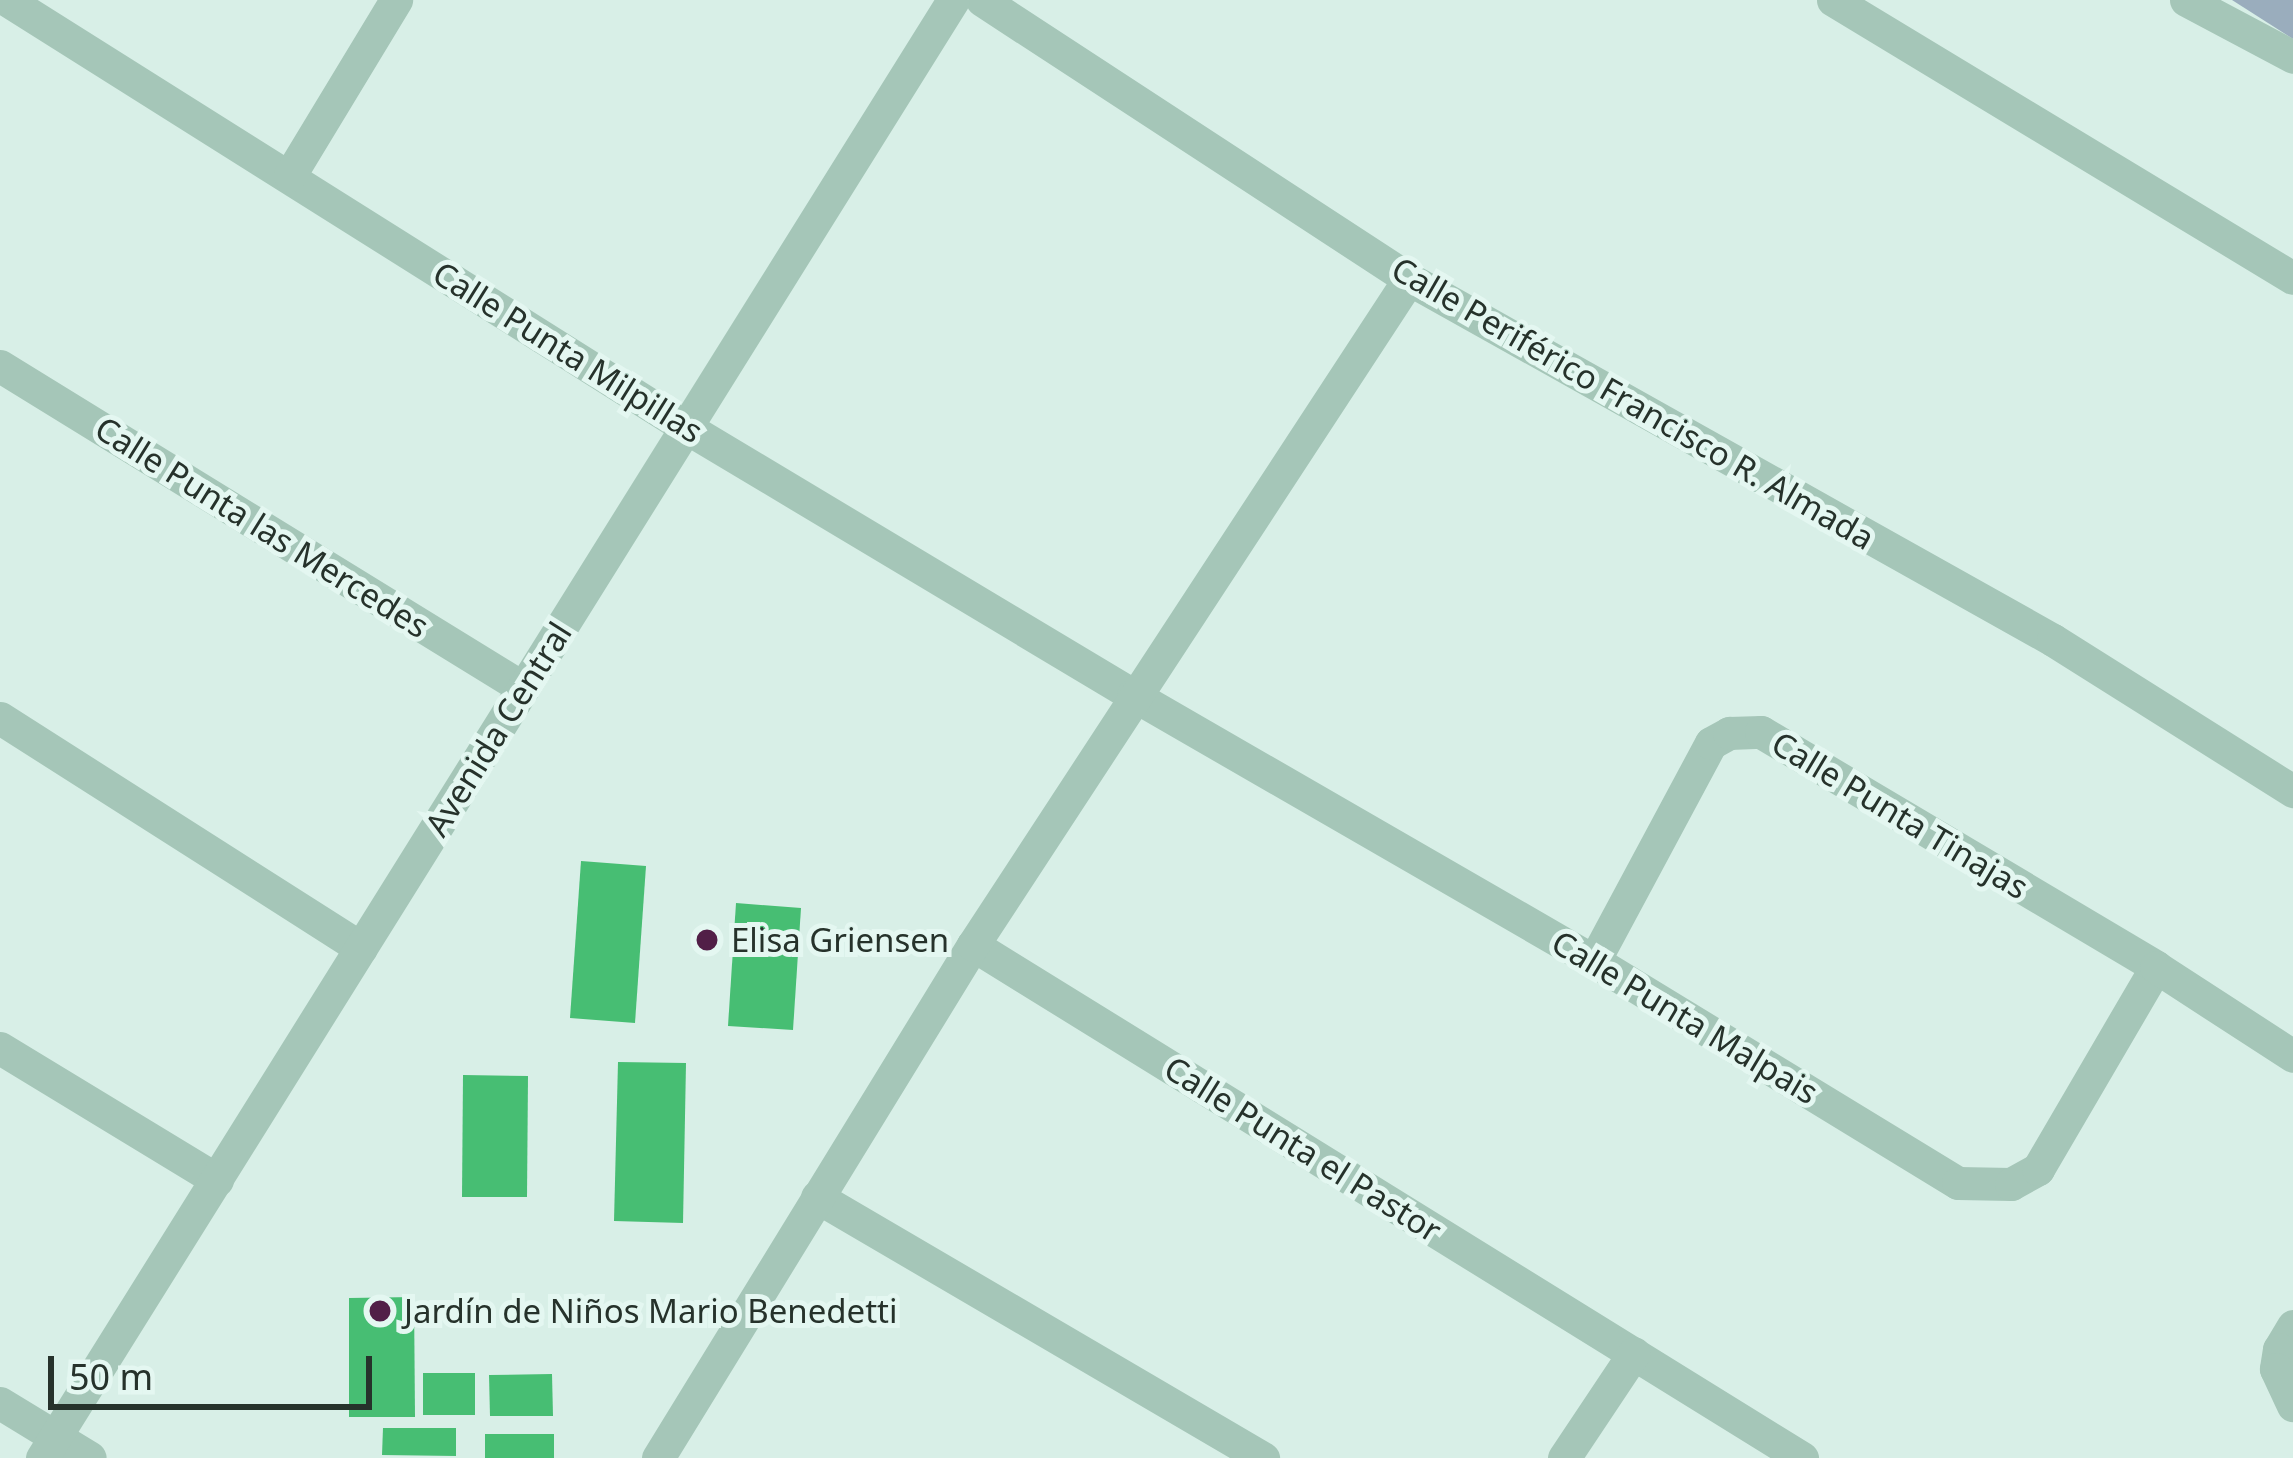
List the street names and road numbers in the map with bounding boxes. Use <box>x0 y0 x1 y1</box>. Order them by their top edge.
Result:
street label: Calle Periférico Francisco R. Almada <box>1385 248 1881 558</box>
street label: Calle Punta Milpillas <box>426 253 710 451</box>
street label: Calle Punta las Mercedes <box>88 408 436 646</box>
street label: Avenida Central <box>416 615 580 843</box>
street label: Calle Punta Tinajas <box>1765 723 2035 907</box>
street label: Calle Punta Malpais <box>1545 922 1825 1112</box>
street label: Calle Punta el Pastor <box>1157 1048 1449 1250</box>

